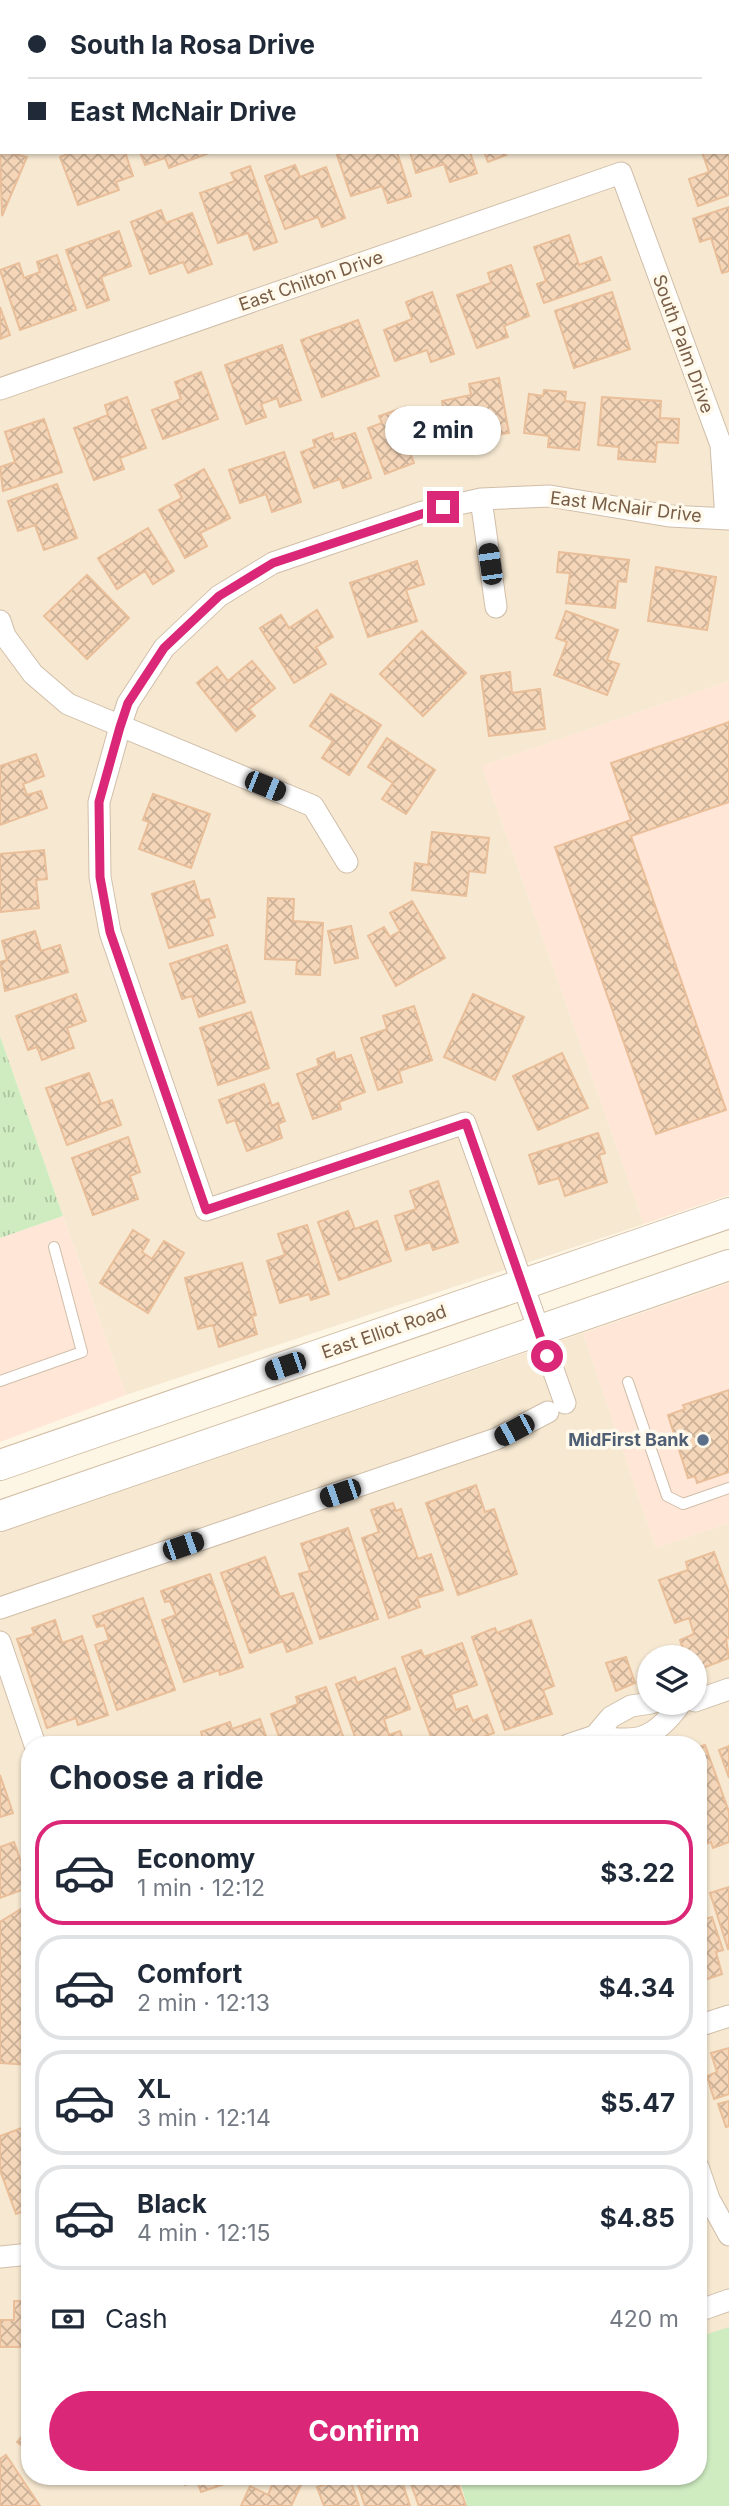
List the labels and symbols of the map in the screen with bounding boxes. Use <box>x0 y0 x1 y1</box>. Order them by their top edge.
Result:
street label: East Chilton Drive <box>236 246 386 315</box>
street label: South Palm Drive <box>649 272 718 416</box>
callout: 2 min <box>385 406 501 454</box>
street label: East McNair Drive <box>549 487 703 526</box>
route end <box>427 491 459 523</box>
car <box>477 542 504 586</box>
car <box>242 768 289 804</box>
street label: East Elliot Road <box>319 1300 449 1363</box>
route start <box>531 1340 563 1372</box>
car <box>262 1349 309 1383</box>
car <box>491 1411 538 1449</box>
place label: MidFirst Bank <box>568 1429 690 1450</box>
marker: MidFirst Bank <box>695 1432 711 1448</box>
car <box>317 1476 364 1510</box>
car <box>160 1529 207 1563</box>

